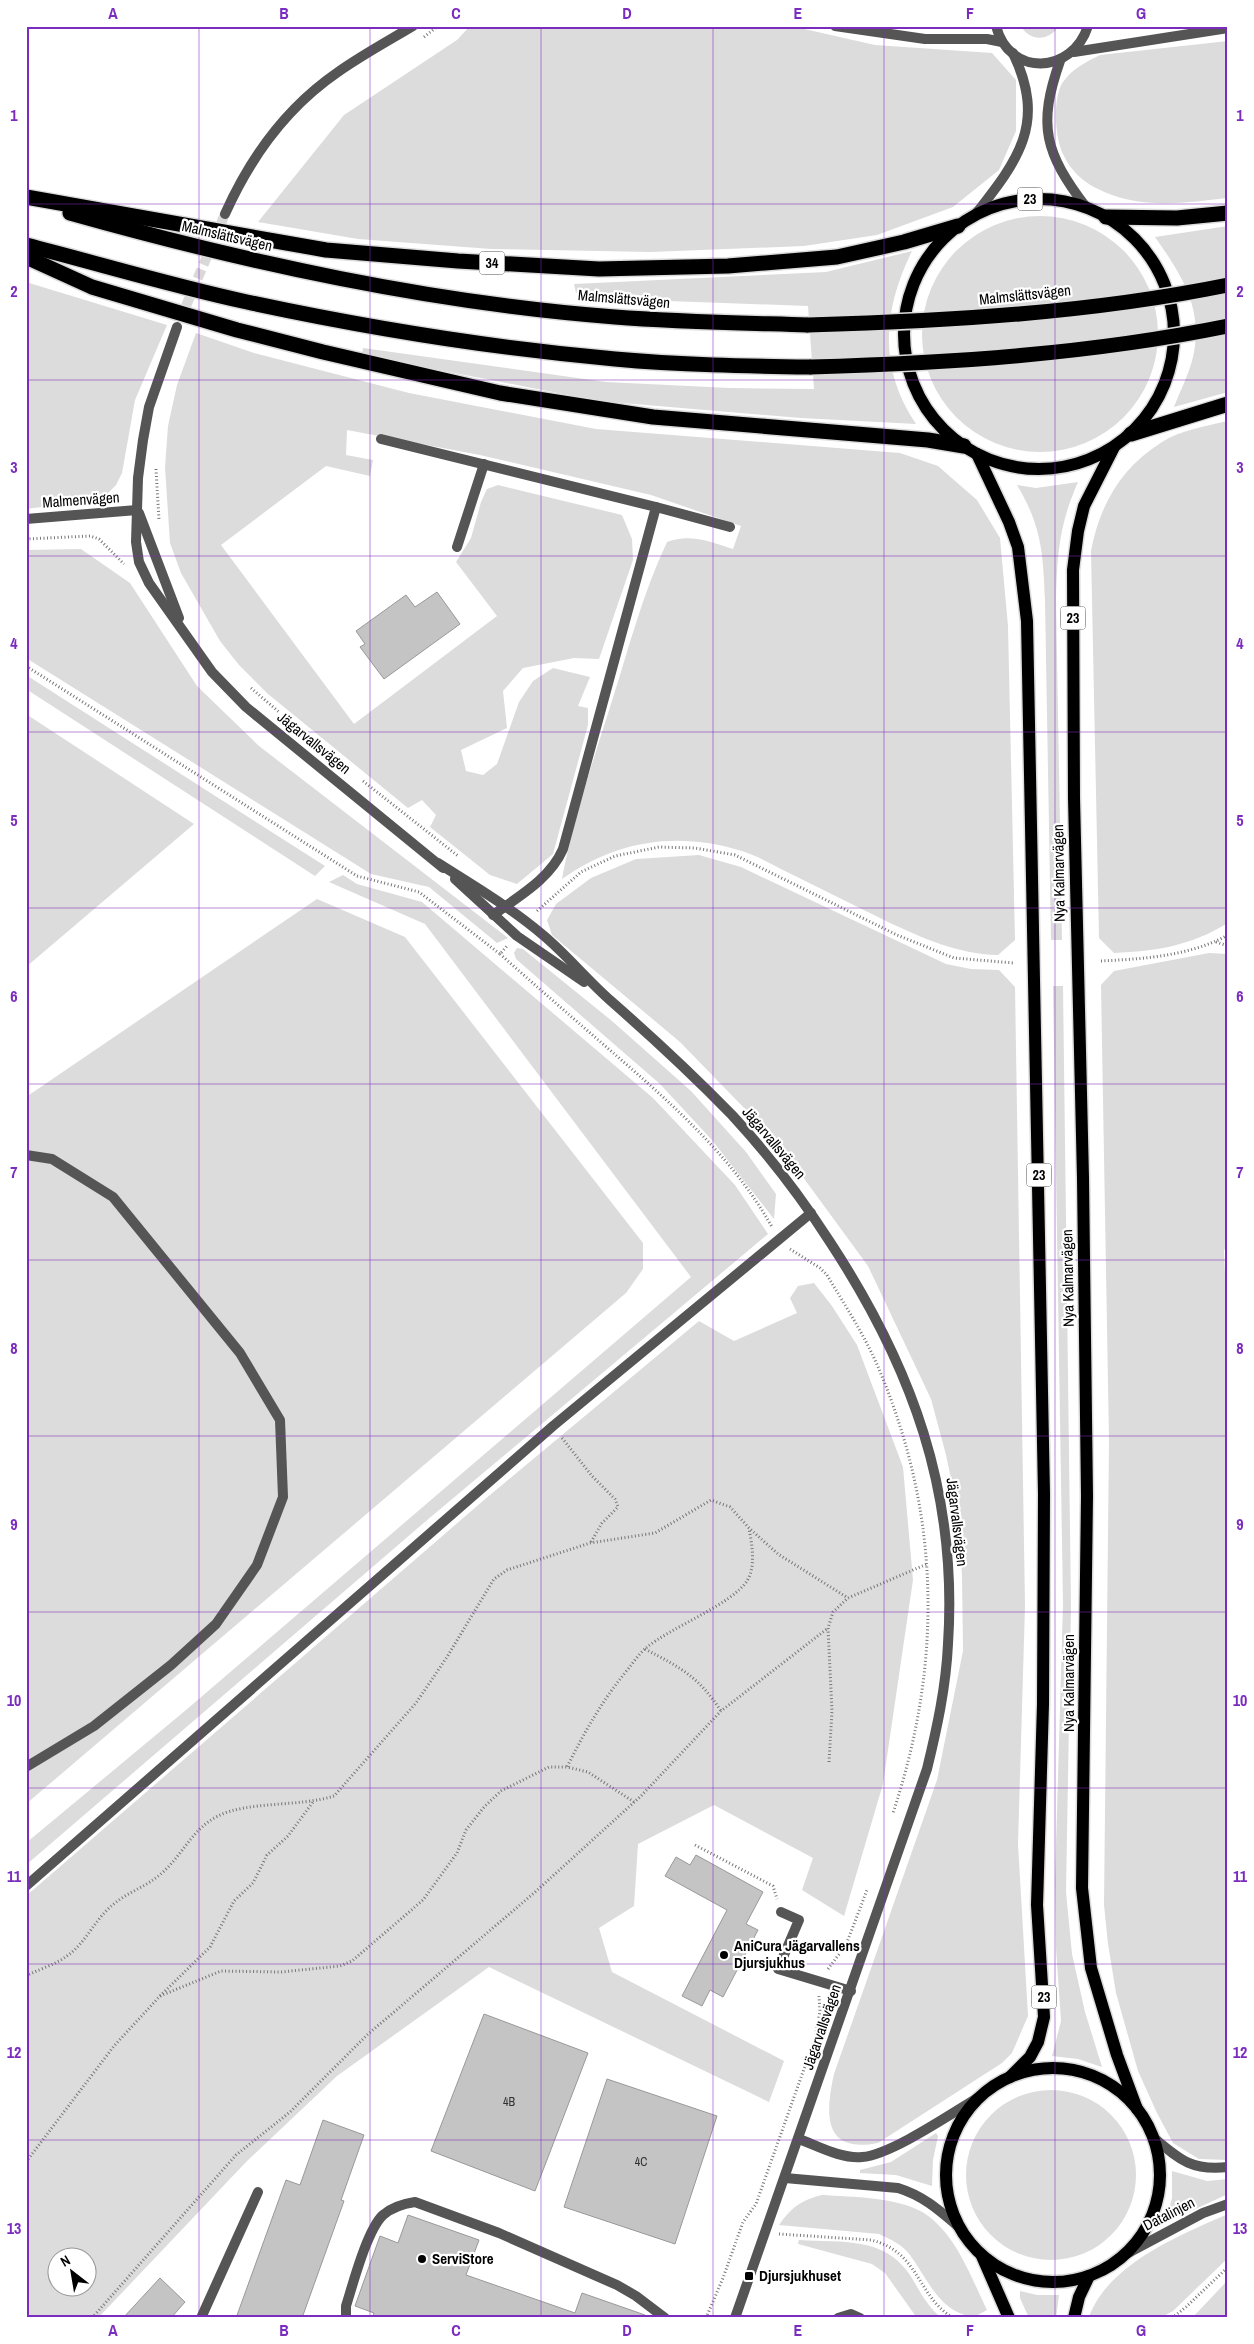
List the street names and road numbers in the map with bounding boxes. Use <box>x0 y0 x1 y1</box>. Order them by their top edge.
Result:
road number: 23 <box>1018 188 1042 210</box>
street label: Malmslättsvägen <box>180 215 274 256</box>
road number: 34 <box>480 252 504 274</box>
street label: Malmslättsvägen <box>978 279 1072 310</box>
street label: Malmslättsvägen <box>577 284 671 313</box>
street label: Malmenvägen <box>42 486 120 513</box>
road number: 23 <box>1060 606 1086 630</box>
street label: Jägarvallsvägen <box>273 706 355 779</box>
street label: Nya Kalmarvägen <box>1047 824 1070 922</box>
street label: Jägarvallsvägen <box>738 1102 811 1183</box>
road number: 23 <box>1026 1164 1052 1186</box>
street label: Nya Kalmarvägen <box>1056 1229 1079 1327</box>
street label: Jägarvallsvägen <box>942 1477 973 1567</box>
street label: Nya Kalmarvägen <box>1058 1634 1079 1732</box>
street label: Jägarvallsvägen <box>797 1981 846 2072</box>
road number: 23 <box>1032 1985 1056 2008</box>
street label: Datalinjen <box>1139 2192 1198 2235</box>

